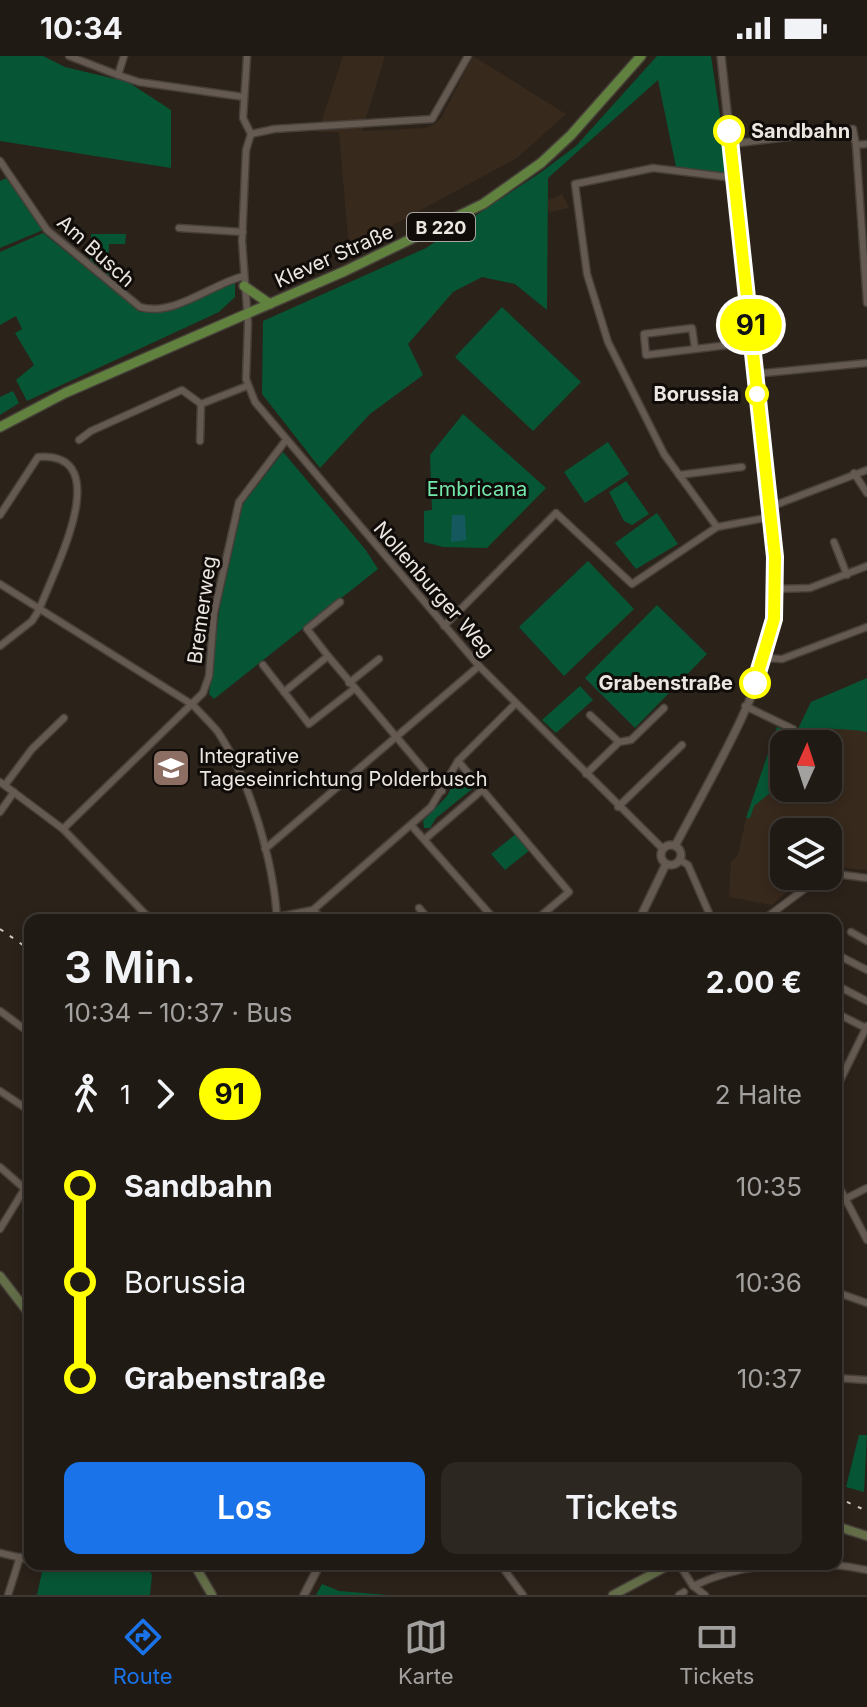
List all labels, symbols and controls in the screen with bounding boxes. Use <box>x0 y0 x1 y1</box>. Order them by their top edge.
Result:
text: 10:34 <box>40 10 123 46</box>
marker: Sandbahn <box>714 116 744 146</box>
place label: Sandbahn <box>751 119 850 143</box>
street label: Am Busch <box>52 210 140 292</box>
road number: B 220 <box>407 213 475 241</box>
street label: Klever Straße <box>271 219 397 293</box>
line badge: 91 <box>715 299 787 351</box>
text: 91 <box>736 308 766 342</box>
place label: Borussia <box>653 382 739 406</box>
marker: Borussia <box>746 383 768 405</box>
park label: Embricana <box>427 477 527 501</box>
street label: Nollenburger Weg <box>369 517 499 661</box>
street label: Bremerweg <box>183 554 221 666</box>
marker: Grabenstraße <box>740 668 770 698</box>
place label: Grabenstraße <box>598 671 733 695</box>
north arrow <box>770 730 842 802</box>
map controls <box>770 730 842 890</box>
place label: Integrative Tageseinrichtung Polderbusch <box>199 744 488 791</box>
school or university icon: Integrative Tageseinrichtung Polderbusch <box>150 747 192 789</box>
button: layers <box>770 818 842 890</box>
text: 3 Min. <box>64 940 196 994</box>
text: 2.00 € <box>706 964 802 1000</box>
text: 10:34 – 10:37 · Bus <box>64 997 292 1028</box>
icon: walk <box>64 1072 108 1116</box>
icon: forward <box>143 1072 187 1116</box>
text: 91 <box>215 1077 245 1111</box>
text: 1 <box>120 1079 131 1110</box>
text: 2 Halte <box>715 1079 802 1110</box>
text: Sandbahn <box>124 1168 273 1204</box>
text: 10:35 <box>736 1171 802 1202</box>
text: Borussia <box>124 1264 246 1300</box>
text: 10:36 <box>735 1267 802 1298</box>
text: Grabenstraße <box>124 1360 326 1396</box>
text: 10:37 <box>737 1363 802 1394</box>
button: Los <box>64 1462 425 1554</box>
button: Tickets <box>441 1462 802 1554</box>
tab: Route <box>113 1615 173 1689</box>
tab: Karte <box>398 1615 454 1689</box>
tab: Tickets <box>679 1615 754 1689</box>

